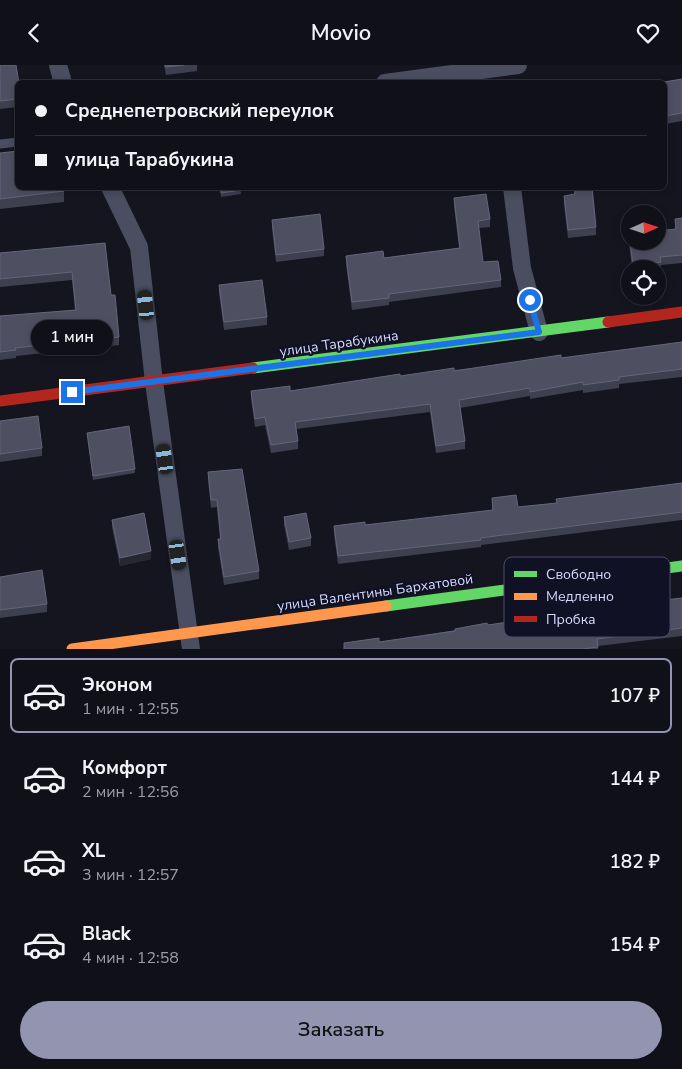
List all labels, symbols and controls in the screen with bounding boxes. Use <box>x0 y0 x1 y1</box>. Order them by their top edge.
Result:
text: Movio <box>311 18 371 48</box>
icon: back <box>20 19 48 47</box>
icon: heart <box>634 19 662 47</box>
text: Среднепетровский переулок <box>65 98 334 124</box>
text: улица Тарабукина <box>65 147 234 173</box>
north arrow <box>621 205 666 250</box>
map controls <box>621 205 666 305</box>
button: locate <box>621 260 666 305</box>
car <box>136 289 155 321</box>
route start <box>519 289 541 311</box>
callout: 1 мин <box>31 320 113 355</box>
text: 1 мин <box>50 326 94 348</box>
street label: улица Тарабукина <box>278 326 400 361</box>
route end <box>61 381 83 403</box>
car <box>155 443 174 475</box>
car <box>168 539 187 571</box>
legend <box>504 557 670 637</box>
text: Свободно <box>546 565 611 584</box>
street label: улица Валентины Бархатовой <box>276 569 474 616</box>
text: Медленно <box>546 587 614 606</box>
text: Пробка <box>546 610 596 629</box>
text: Эконом <box>82 672 153 698</box>
icon: car <box>22 673 67 718</box>
text: 107 ₽ <box>609 683 660 709</box>
text: 1 мин · 12:55 <box>82 698 179 720</box>
text: Комфорт <box>82 755 167 781</box>
icon: car <box>22 756 67 801</box>
text: 144 ₽ <box>609 766 660 792</box>
text: 2 мин · 12:56 <box>82 781 179 803</box>
text: XL <box>82 838 105 864</box>
icon: car <box>22 839 67 884</box>
text: 182 ₽ <box>609 849 660 875</box>
text: 3 мин · 12:57 <box>82 864 179 886</box>
text: Black <box>82 921 131 947</box>
icon: car <box>22 922 67 967</box>
text: 154 ₽ <box>609 932 660 958</box>
text: 4 мин · 12:58 <box>82 947 179 969</box>
button: Заказать <box>20 1001 662 1059</box>

